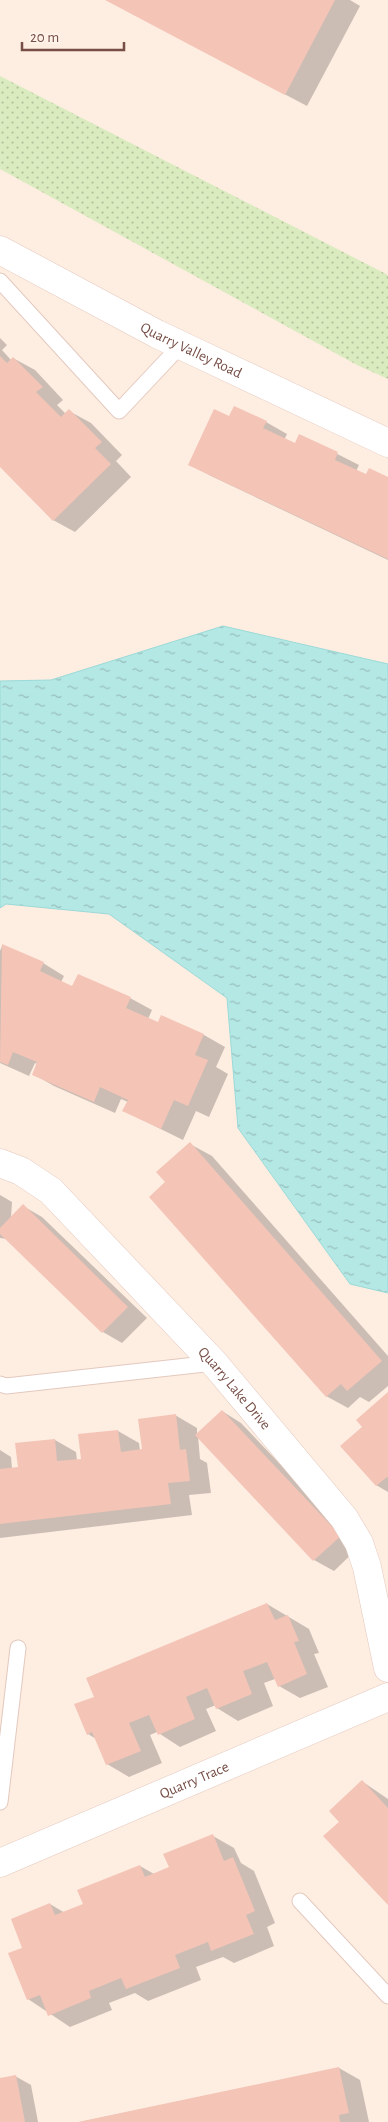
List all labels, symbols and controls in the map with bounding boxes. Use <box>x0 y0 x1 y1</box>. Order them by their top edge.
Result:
scale bar <box>22 20 125 52</box>
text: 20 m <box>30 30 59 45</box>
street label: Quarry Valley Road <box>138 320 244 381</box>
street label: Quarry Lake Drive <box>195 1344 273 1433</box>
street label: Quarry Trace <box>157 1759 231 1802</box>

